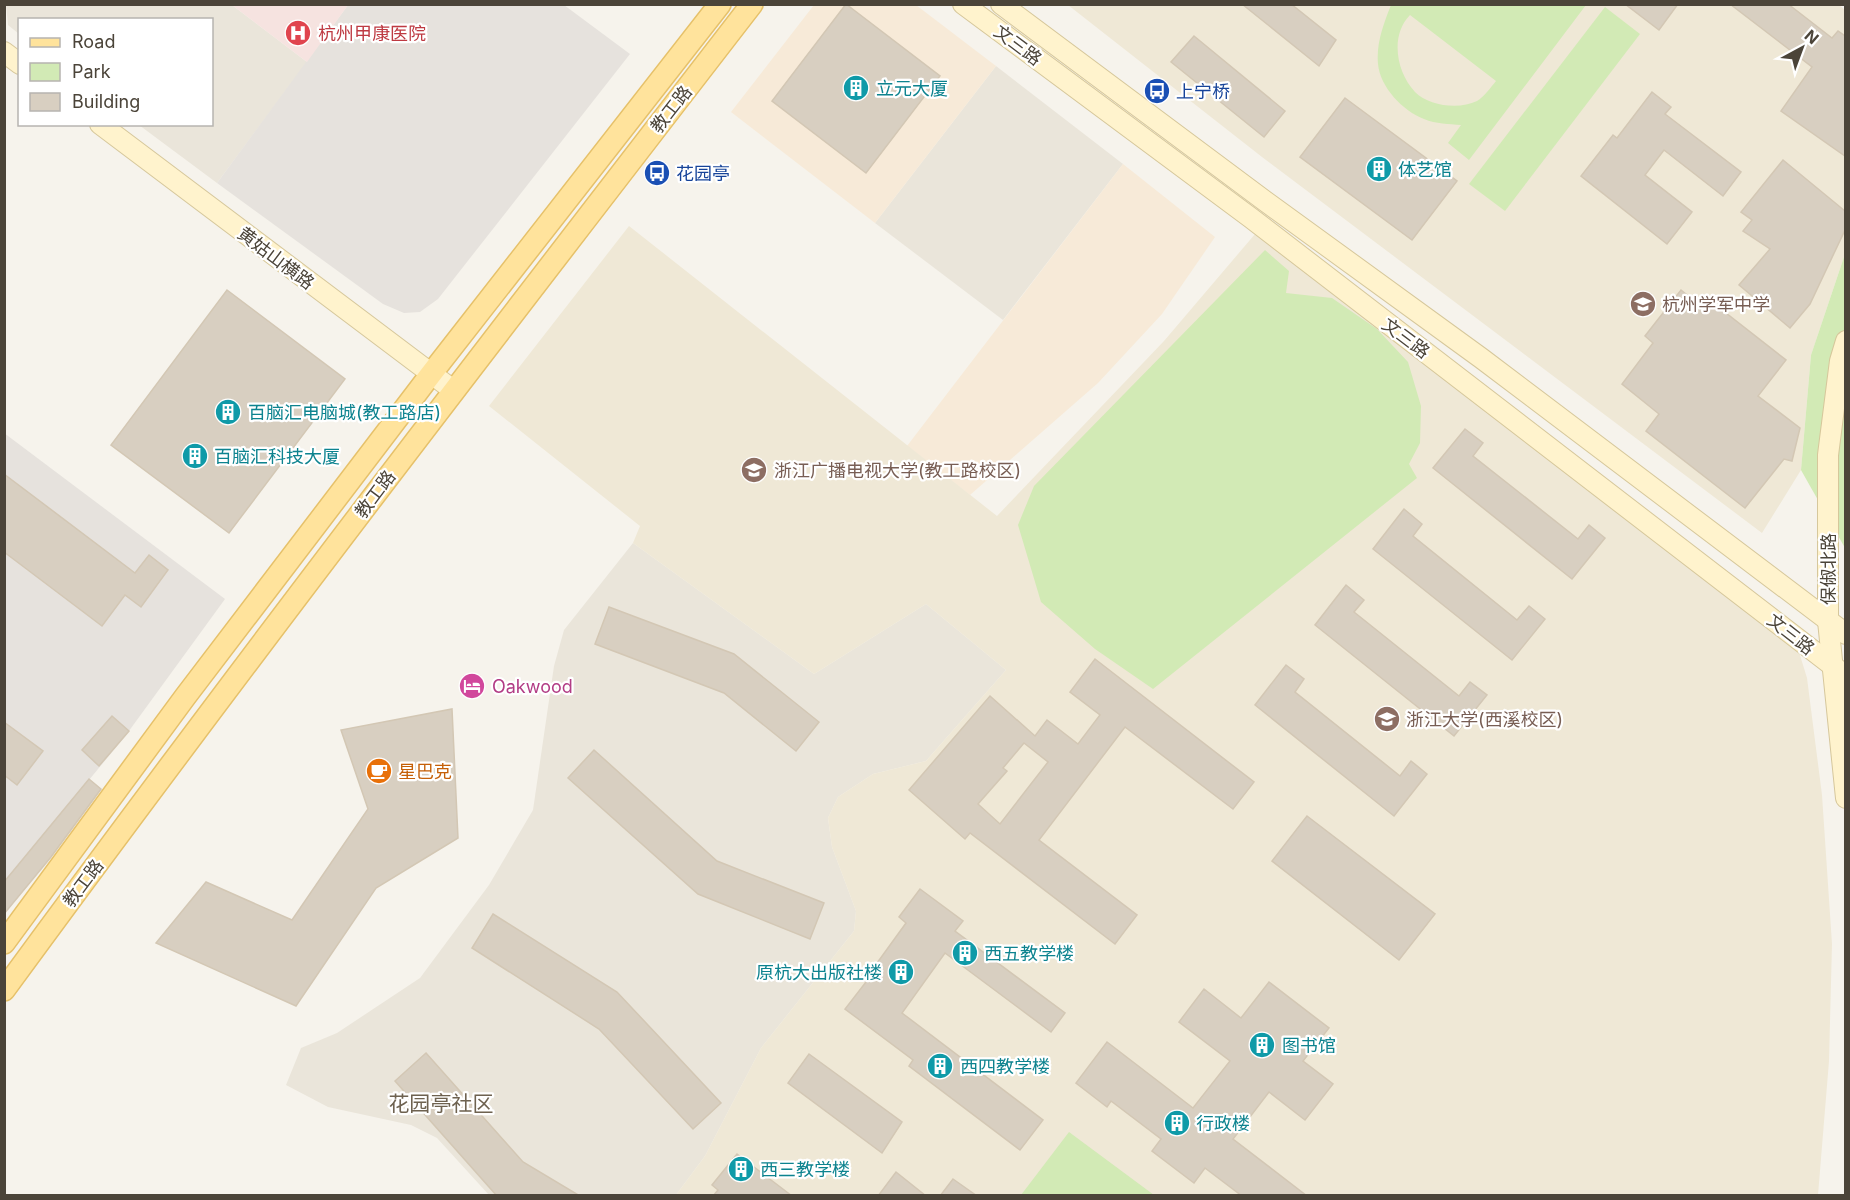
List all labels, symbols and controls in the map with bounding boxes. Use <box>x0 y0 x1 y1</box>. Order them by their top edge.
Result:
legend <box>18 18 213 126</box>
hospital icon: 杭州甲康医院 <box>283 18 313 48</box>
north arrow <box>1772 18 1832 78</box>
street label: 文三路 <box>990 20 1046 70</box>
place label: 杭州甲康医院 <box>318 23 426 44</box>
text: N <box>1801 25 1823 48</box>
text: Road <box>72 31 115 52</box>
text: Park <box>72 61 111 82</box>
building icon: 立元大厦 <box>841 73 871 103</box>
bus stop icon: 上宁桥 <box>1142 76 1172 106</box>
place label: 立元大厦 <box>876 78 948 99</box>
street label: 教工路 <box>646 81 696 137</box>
place label: 上宁桥 <box>1176 81 1230 102</box>
text: Building <box>72 91 140 112</box>
building icon: 体艺馆 <box>1364 154 1394 184</box>
bus stop icon: 花园亭 <box>642 158 672 188</box>
place label: 体艺馆 <box>1398 159 1452 180</box>
place label: 花园亭 <box>676 163 730 184</box>
street label: 黄姑山横路 <box>234 223 318 293</box>
school or university icon: 杭州学军中学 <box>1628 289 1658 319</box>
place label: 杭州学军中学 <box>1662 294 1770 315</box>
street label: 文三路 <box>1378 313 1434 363</box>
building icon: 百脑汇电脑城(教工路店) <box>213 397 243 427</box>
place label: 百脑汇电脑城(教工路店) <box>248 402 441 423</box>
building icon: 百脑汇科技大厦 <box>180 441 210 471</box>
place label: 百脑汇科技大厦 <box>214 446 340 467</box>
school or university icon: 浙江广播电视大学(教工路校区) <box>739 455 769 485</box>
place label: 浙江广播电视大学(教工路校区) <box>774 460 1021 481</box>
street label: 教工路 <box>350 466 400 522</box>
street label: 保俶北路 <box>1818 533 1839 605</box>
street label: 文三路 <box>1763 609 1819 659</box>
hotel icon: Oakwood <box>457 671 487 701</box>
place label: Oakwood <box>492 676 573 697</box>
school or university icon: 浙江大学(西溪校区) <box>1372 704 1402 734</box>
place label: 浙江大学(西溪校区) <box>1406 709 1563 730</box>
cafe icon: 星巴克 <box>364 756 394 786</box>
place label: 星巴克 <box>398 761 452 782</box>
street label: 教工路 <box>58 855 108 911</box>
building icon: 西五教学楼 <box>950 938 980 968</box>
place label: 西五教学楼 <box>984 943 1074 964</box>
building icon: 原杭大出版社楼 <box>886 957 916 987</box>
place label: 原杭大出版社楼 <box>756 962 882 983</box>
building icon: 图书馆 <box>1247 1030 1277 1060</box>
place label: 图书馆 <box>1282 1035 1336 1056</box>
building icon: 西四教学楼 <box>925 1051 955 1081</box>
place label: 西四教学楼 <box>960 1056 1050 1077</box>
district label: 花园亭社区 <box>389 1091 494 1116</box>
building icon: 行政楼 <box>1162 1108 1192 1138</box>
place label: 行政楼 <box>1196 1113 1250 1134</box>
building icon: 西三教学楼 <box>726 1154 756 1184</box>
place label: 西三教学楼 <box>760 1159 850 1180</box>

